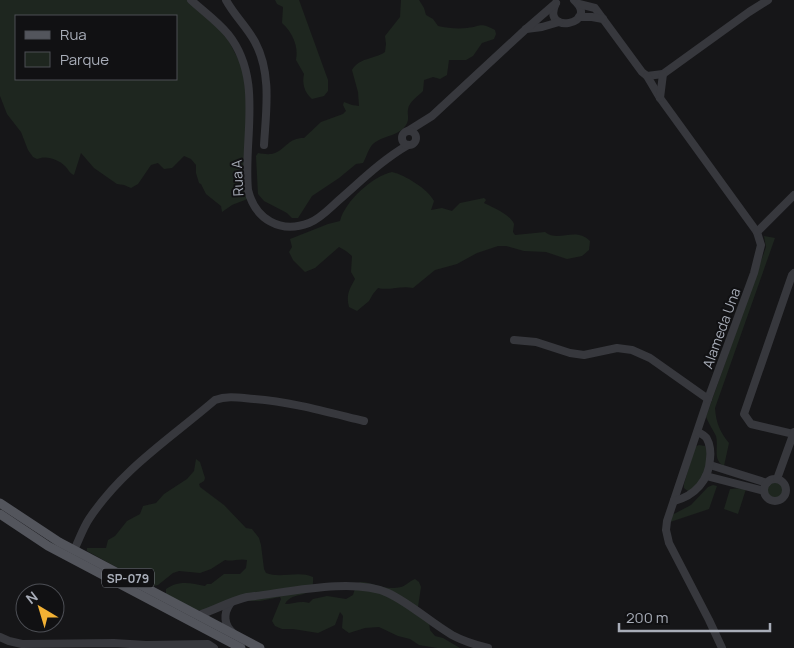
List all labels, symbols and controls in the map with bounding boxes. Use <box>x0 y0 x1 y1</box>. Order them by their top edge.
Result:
legend <box>15 15 178 80</box>
text: Rua <box>60 24 87 45</box>
text: Parque <box>60 49 109 70</box>
street label: Rua A <box>227 159 247 197</box>
street label: Alameda Una <box>698 285 744 371</box>
road number: SP-079 <box>102 568 154 588</box>
north arrow <box>15 583 65 633</box>
text: N <box>22 587 42 608</box>
scale bar <box>619 600 770 632</box>
text: 200 m <box>626 607 669 628</box>

